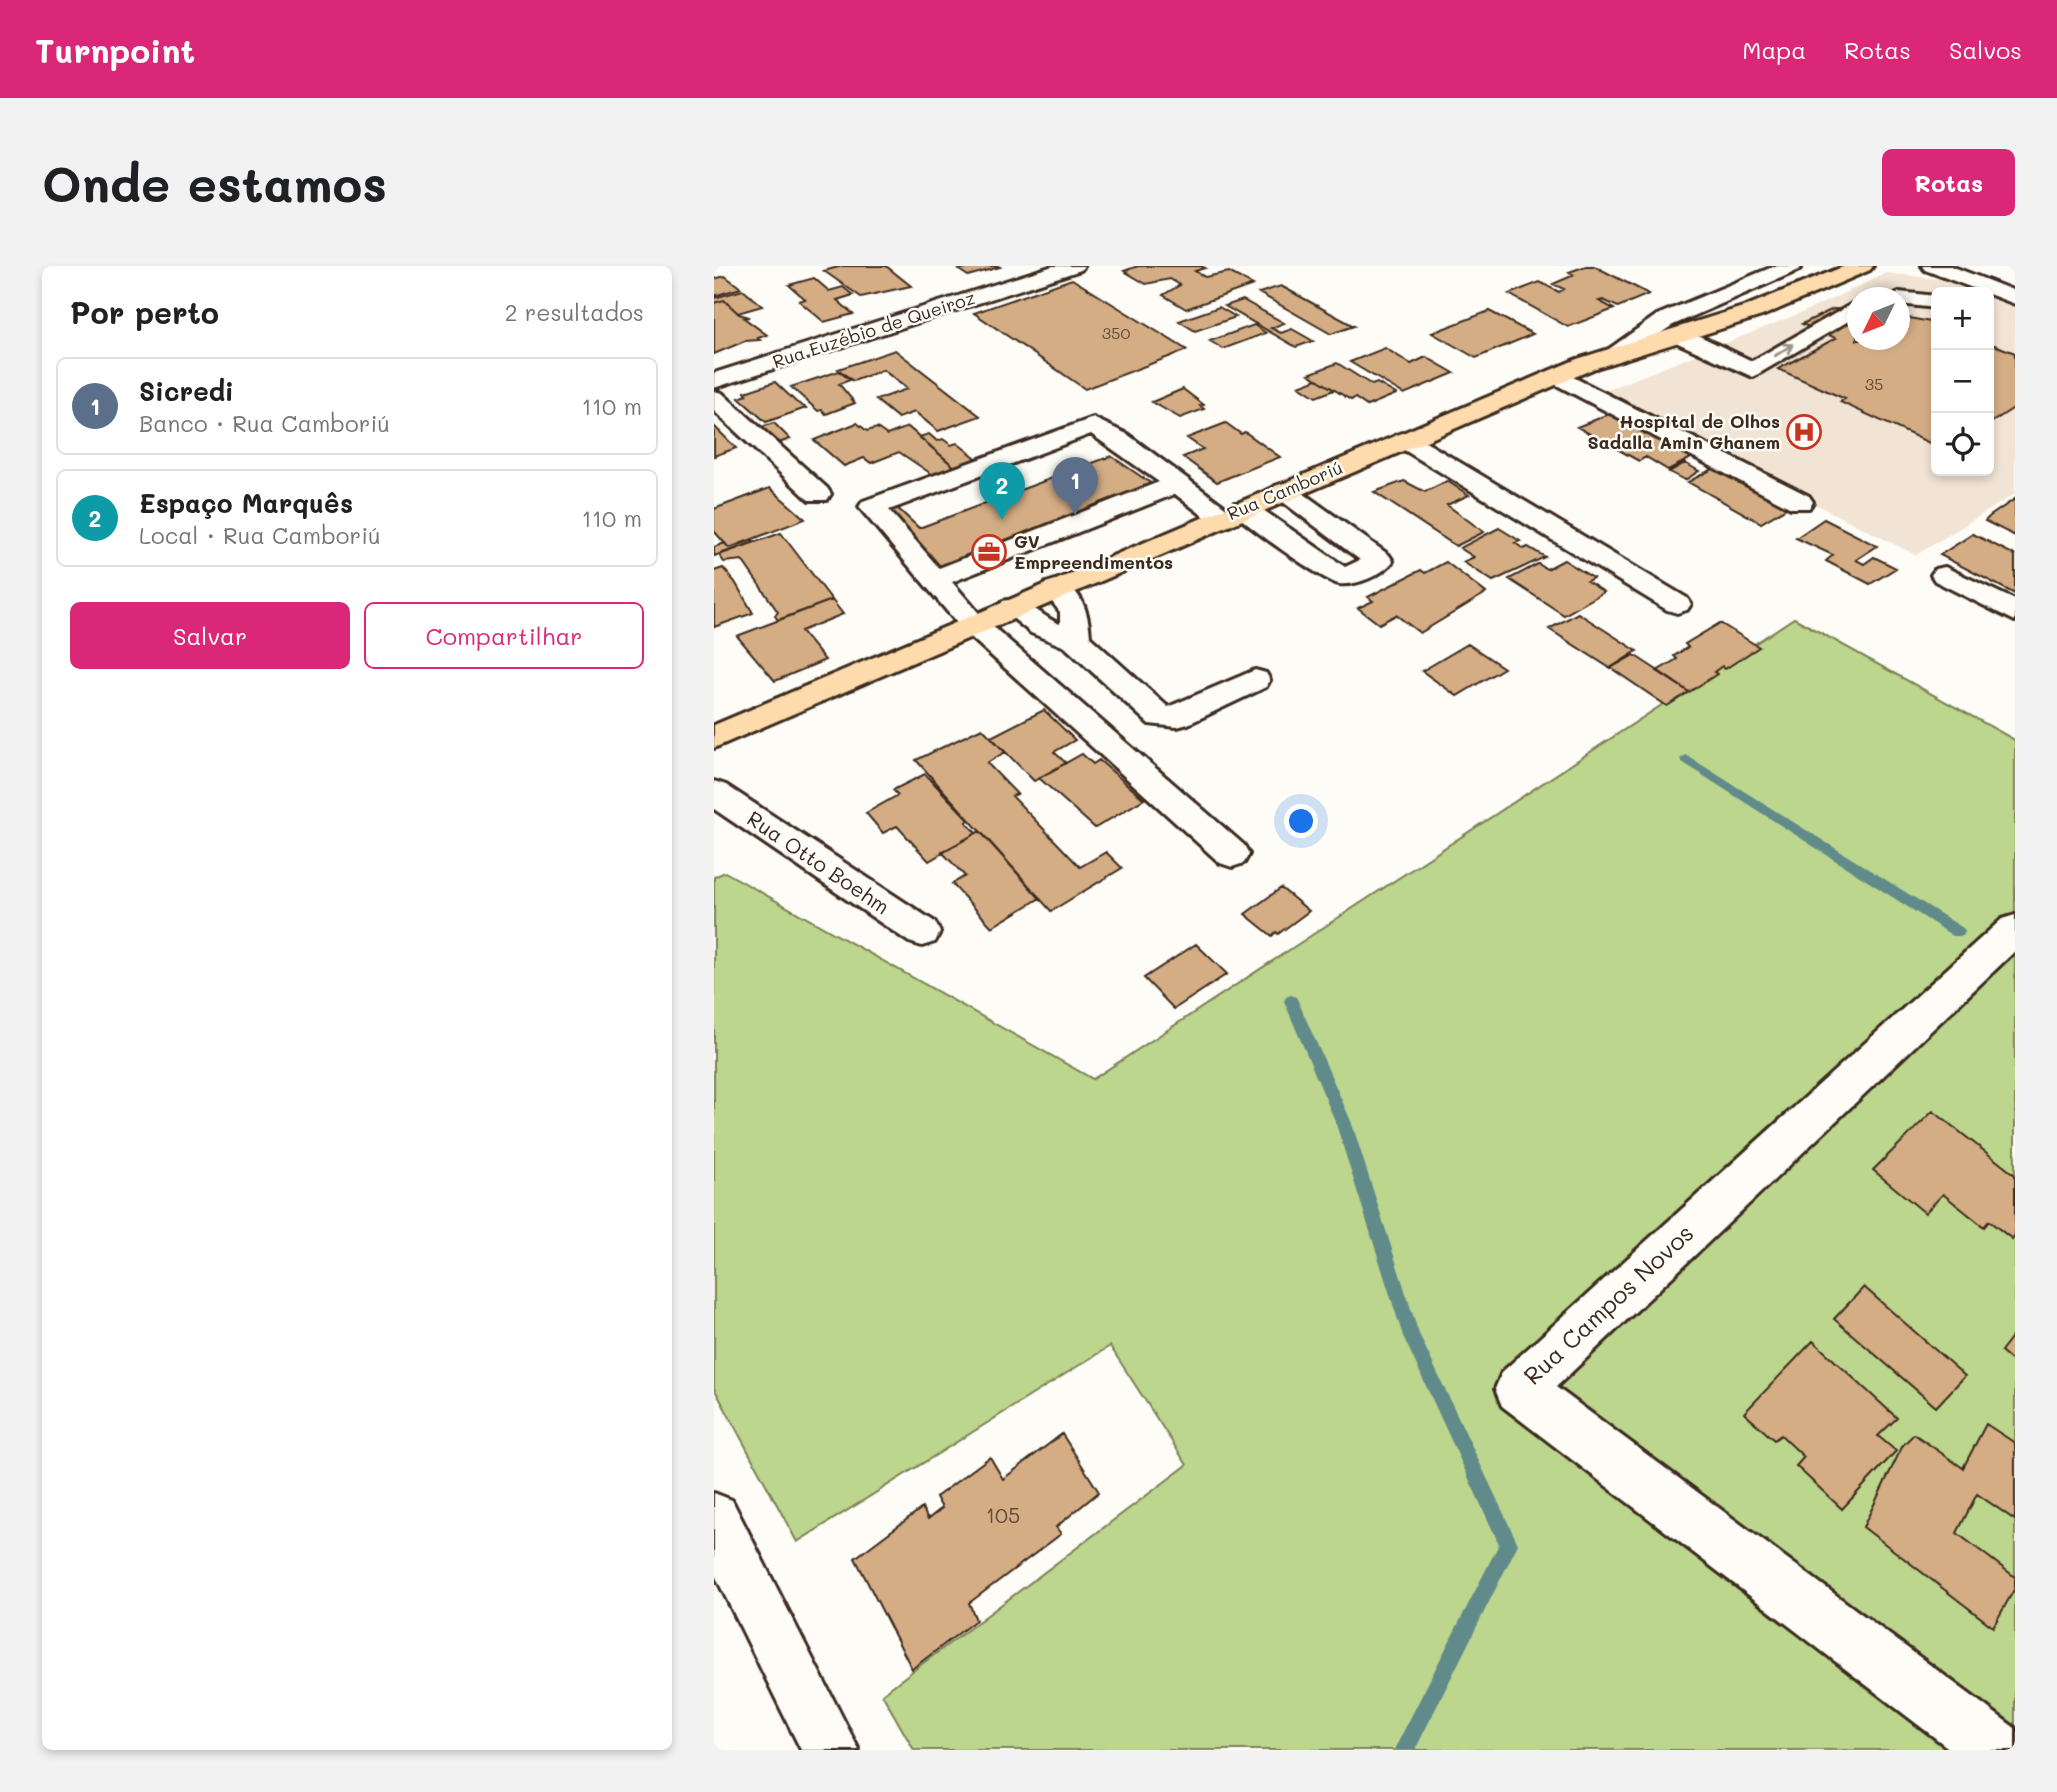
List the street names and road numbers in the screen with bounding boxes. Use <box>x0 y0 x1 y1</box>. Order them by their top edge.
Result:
street label: Rua Euzébio de Queiroz <box>769 285 978 373</box>
street label: Rua Camboriú <box>1223 455 1346 525</box>
street label: Rua Otto Boehm <box>742 804 895 919</box>
street label: Rua Campos Novos <box>1516 1217 1699 1391</box>

